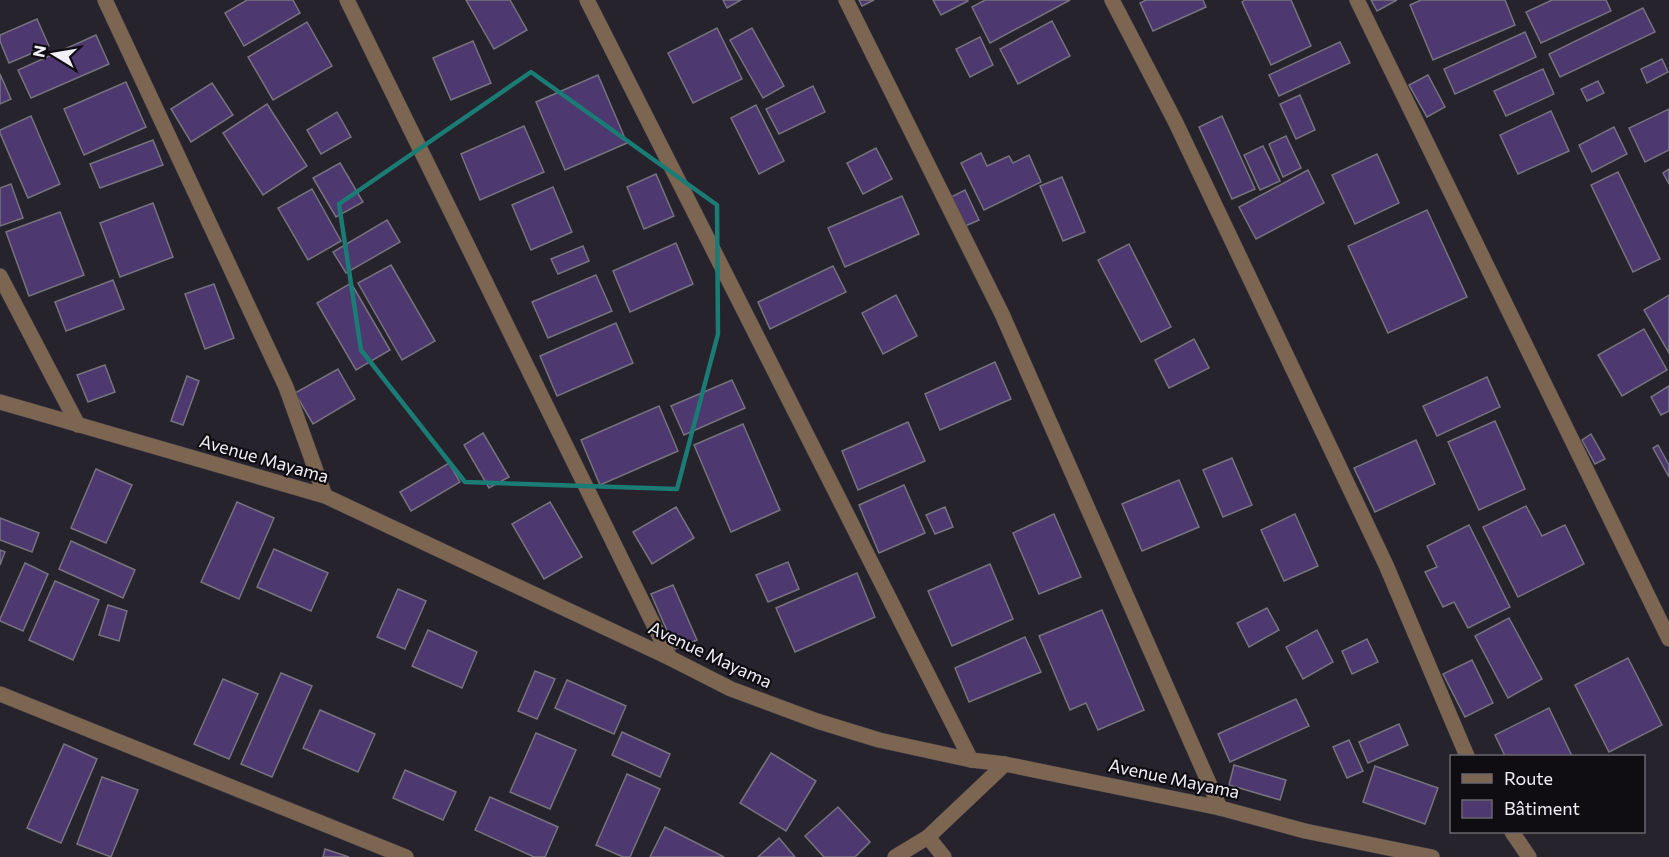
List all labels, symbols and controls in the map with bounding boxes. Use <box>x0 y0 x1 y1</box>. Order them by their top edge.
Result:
north arrow <box>24 24 84 84</box>
text: N <box>28 43 49 59</box>
street label: Avenue Mayama <box>197 429 331 487</box>
street label: Avenue Mayama <box>645 616 776 692</box>
street label: Avenue Mayama <box>1107 753 1242 803</box>
legend <box>1450 755 1645 833</box>
text: Route <box>1504 767 1553 789</box>
text: Bâtiment <box>1504 797 1580 819</box>

